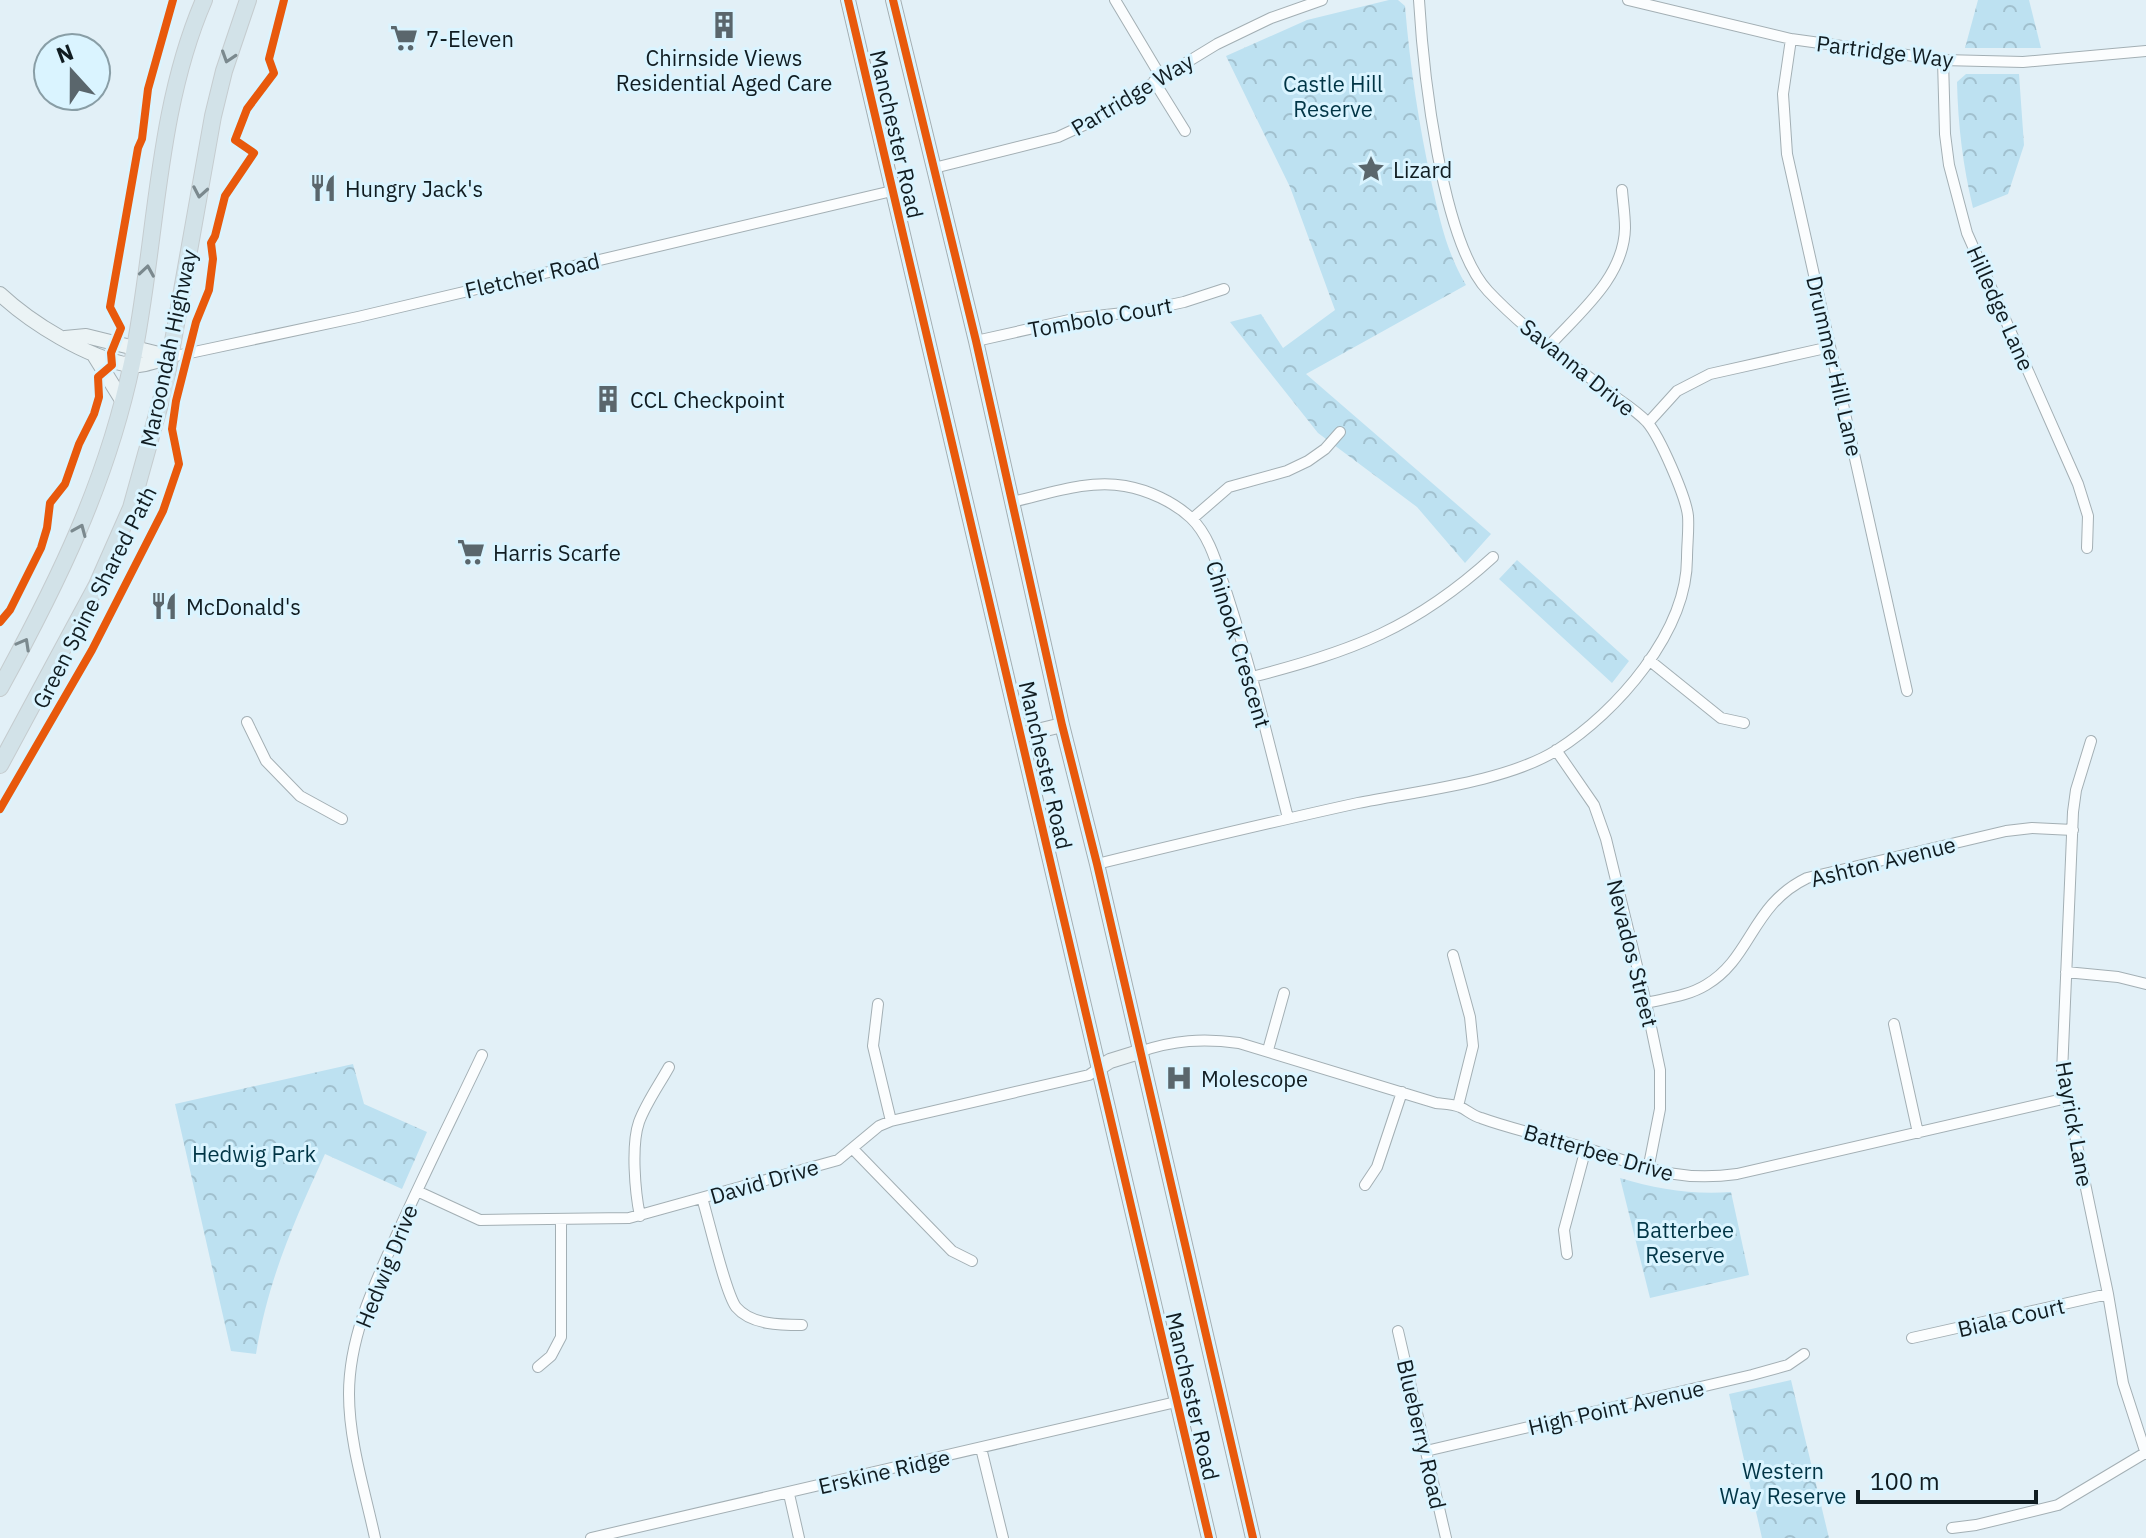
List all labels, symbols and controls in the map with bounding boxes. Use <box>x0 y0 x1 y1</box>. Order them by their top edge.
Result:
building icon: Chirnside Views Residential Aged Care <box>709 10 739 40</box>
supermarket icon: 7-Eleven <box>389 23 419 53</box>
place label: 7-Eleven <box>426 24 514 53</box>
street label: Partridge Way <box>1815 28 1955 74</box>
north arrow <box>32 32 112 112</box>
text: N <box>52 36 77 69</box>
place label: Chirnside Views Residential Aged Care <box>616 43 832 97</box>
street label: Partridge Way <box>1065 46 1199 142</box>
street label: Manchester Road <box>864 47 930 221</box>
one-way arrow <box>222 49 238 63</box>
park label: Castle Hill Reserve <box>1283 69 1383 123</box>
place icon: Lizard <box>1356 154 1386 184</box>
place label: Lizard <box>1393 155 1452 184</box>
restaurant icon: Hungry Jack's <box>308 173 338 203</box>
place label: Hungry Jack's <box>345 174 483 203</box>
one-way arrow <box>192 186 209 199</box>
street label: Hilledge Lane <box>1961 241 2041 375</box>
street label: Fletcher Road <box>462 245 602 305</box>
street label: Maroondah Highway <box>133 247 203 449</box>
one-way arrow <box>138 264 155 278</box>
street label: Drummer Hill Lane <box>1800 273 1870 459</box>
street label: Tombolo Court <box>1026 290 1174 344</box>
street label: Savanna Drive <box>1515 312 1641 422</box>
building icon: CCL Checkpoint <box>593 384 623 414</box>
place label: CCL Checkpoint <box>630 385 785 414</box>
street label: Green Spine Shared Path <box>25 481 163 713</box>
one-way arrow <box>71 524 87 538</box>
supermarket icon: Harris Scarfe <box>456 537 486 567</box>
place label: Harris Scarfe <box>493 538 621 567</box>
street label: Chinook Crescent <box>1200 557 1278 731</box>
restaurant icon: McDonald's <box>149 591 179 621</box>
place label: McDonald's <box>186 592 301 621</box>
one-way arrow <box>14 639 30 653</box>
street label: Manchester Road <box>1013 678 1079 852</box>
street label: Ashton Avenue <box>1807 829 1959 893</box>
street label: Nevados Street <box>1601 876 1665 1030</box>
street label: Hayrick Lane <box>2050 1059 2100 1189</box>
hospital icon: Molescope <box>1164 1063 1194 1093</box>
place label: Molescope <box>1201 1064 1308 1093</box>
street label: Batterbee Drive <box>1521 1117 1677 1187</box>
park label: Hedwig Park <box>192 1139 316 1168</box>
street label: David Drive <box>706 1152 822 1210</box>
street label: Hedwig Drive <box>348 1200 424 1332</box>
park label: Batterbee Reserve <box>1636 1215 1734 1269</box>
street label: Biala Court <box>1955 1291 2067 1343</box>
street label: Manchester Road <box>1160 1309 1226 1483</box>
street label: Blueberry Road <box>1391 1356 1453 1512</box>
street label: High Point Avenue <box>1525 1373 1707 1441</box>
street label: Erskine Ridge <box>815 1442 953 1500</box>
scale bar <box>1858 1454 2036 1504</box>
park label: Western Way Reserve <box>1720 1456 1846 1510</box>
text: 100 m <box>1870 1465 1940 1497</box>

